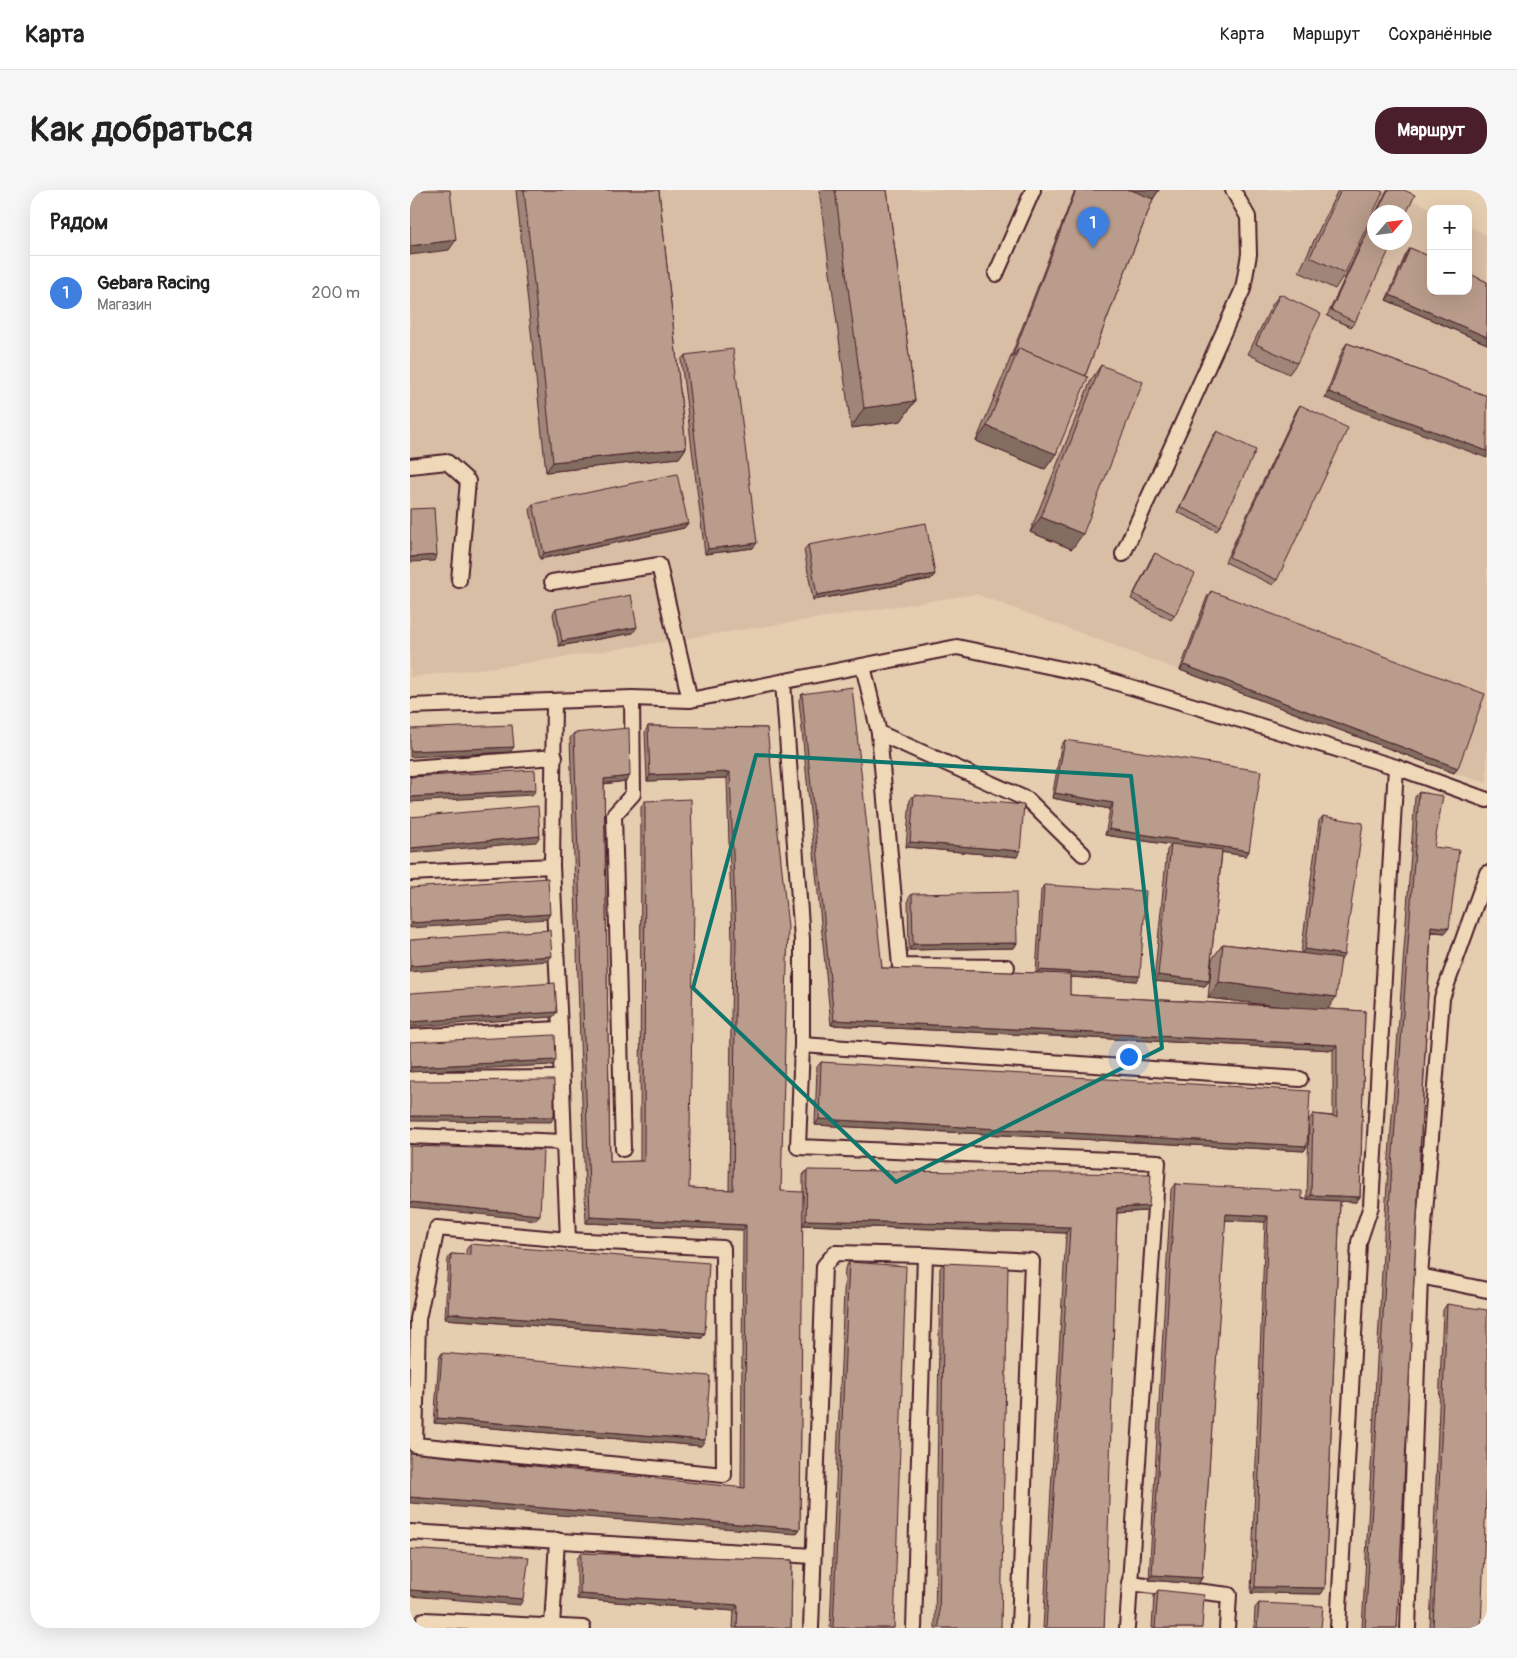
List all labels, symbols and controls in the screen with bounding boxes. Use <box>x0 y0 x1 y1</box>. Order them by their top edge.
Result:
text: Карта <box>25 20 84 49</box>
text: Карта <box>1220 23 1264 46</box>
text: Маршрут <box>1292 23 1360 46</box>
text: Сохранённые <box>1388 23 1492 46</box>
button: Маршрут <box>1375 107 1487 154</box>
text: Как добраться <box>30 108 253 152</box>
north arrow <box>1367 205 1412 250</box>
map controls <box>1427 205 1472 295</box>
button: + <box>1427 205 1472 250</box>
pin: 1 <box>1077 207 1109 248</box>
text: Рядом <box>50 209 108 236</box>
button: − <box>1427 250 1472 295</box>
text: Gebara Racing <box>97 271 210 295</box>
text: 1 <box>63 283 69 303</box>
text: 200 m <box>312 283 360 303</box>
text: Магазин <box>97 295 152 315</box>
your location <box>1116 1044 1142 1070</box>

